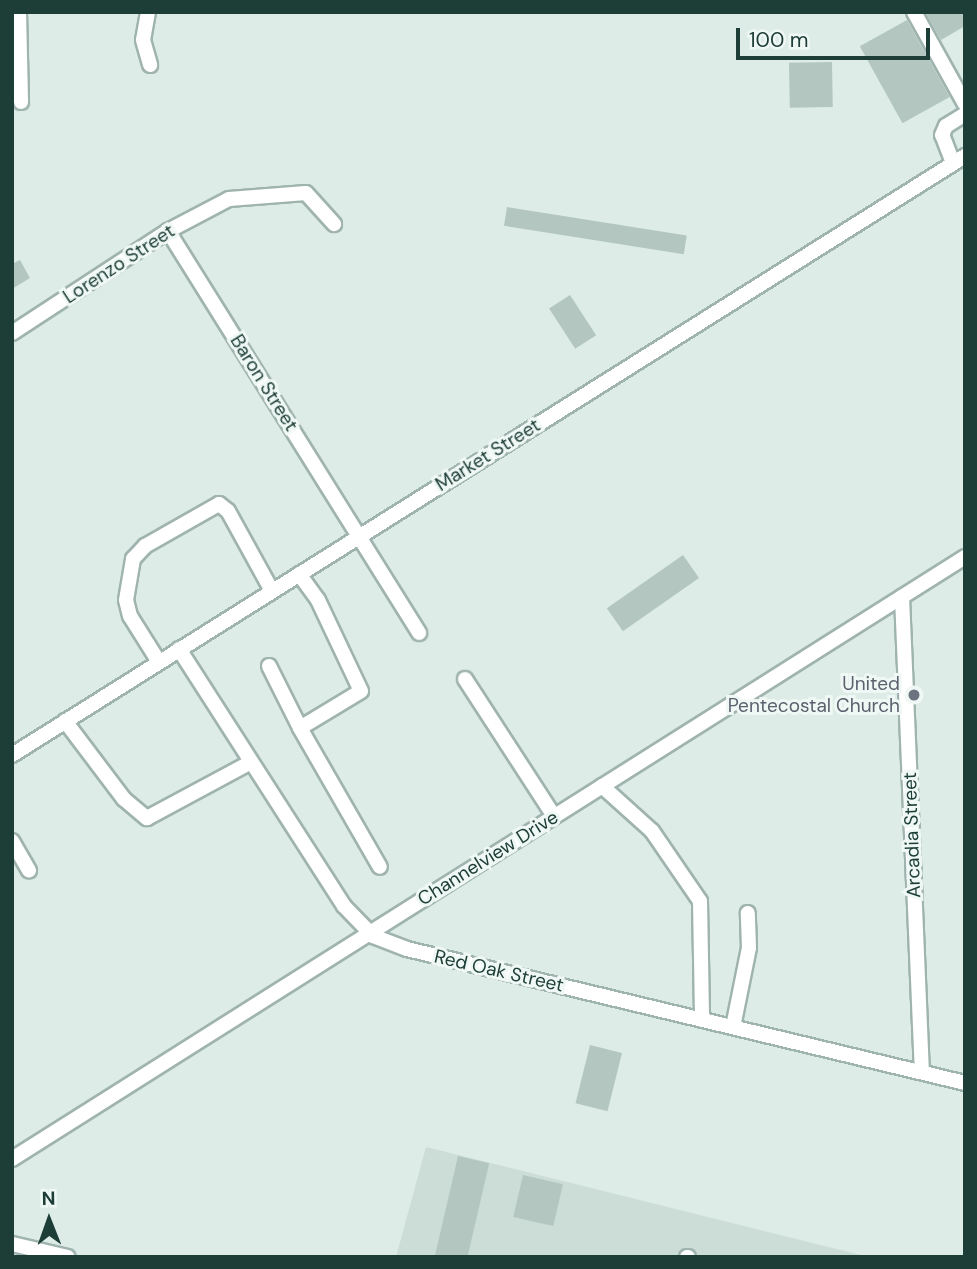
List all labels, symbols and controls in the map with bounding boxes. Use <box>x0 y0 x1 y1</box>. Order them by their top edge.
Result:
scale bar <box>739 14 933 58</box>
text: 100 m <box>749 26 809 54</box>
street label: Lorenzo Street <box>59 220 179 308</box>
street label: Baron Street <box>225 331 303 435</box>
street label: Market Street <box>431 414 545 496</box>
place label: United Pentecostal Church <box>728 673 900 717</box>
marker: United Pentecostal Church <box>906 687 922 703</box>
street label: Arcadia Street <box>898 772 926 898</box>
street label: Channelview Drive <box>414 806 562 910</box>
street label: Red Oak Street <box>432 945 566 997</box>
north arrow <box>14 1185 84 1255</box>
text: N <box>41 1186 56 1211</box>

